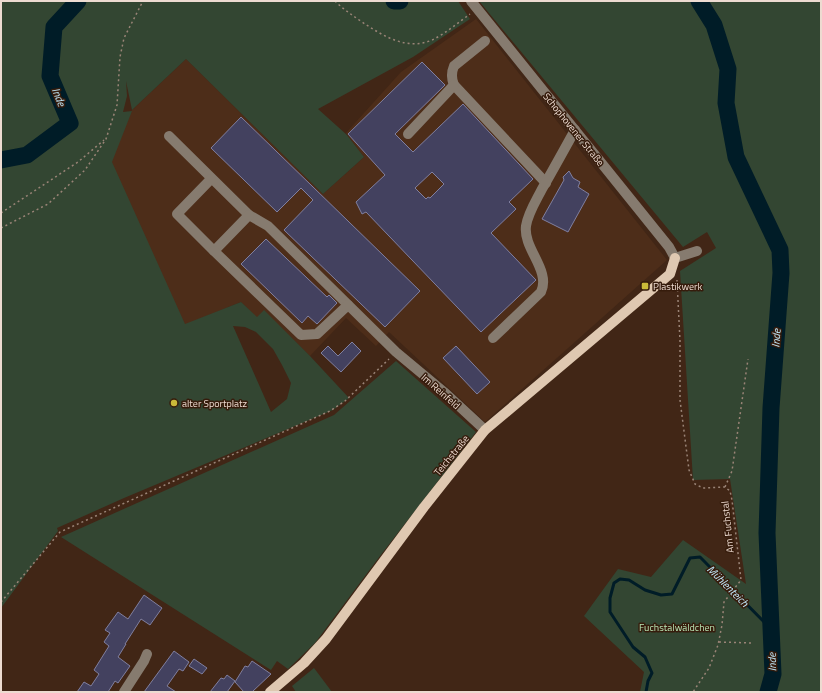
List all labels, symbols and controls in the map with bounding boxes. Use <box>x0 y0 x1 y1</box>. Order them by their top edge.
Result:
water label: Inde <box>48 85 70 109</box>
street label: Schophovener Straße <box>539 90 608 169</box>
place label: Plastikwerk <box>653 279 702 294</box>
marker: Plastikwerk <box>640 281 650 291</box>
water label: Inde <box>767 327 785 348</box>
street label: Im Reinfeld <box>418 370 464 413</box>
place label: alter Sportplatz <box>182 396 248 411</box>
marker: alter Sportplatz <box>169 398 179 408</box>
street label: Teichstraße <box>430 432 473 479</box>
street label: Am Fuchstal <box>717 500 738 554</box>
water label: Mühlenteich <box>704 562 753 611</box>
park label: Fuchstalwäldchen <box>639 620 715 635</box>
water label: Inde <box>764 652 780 671</box>

